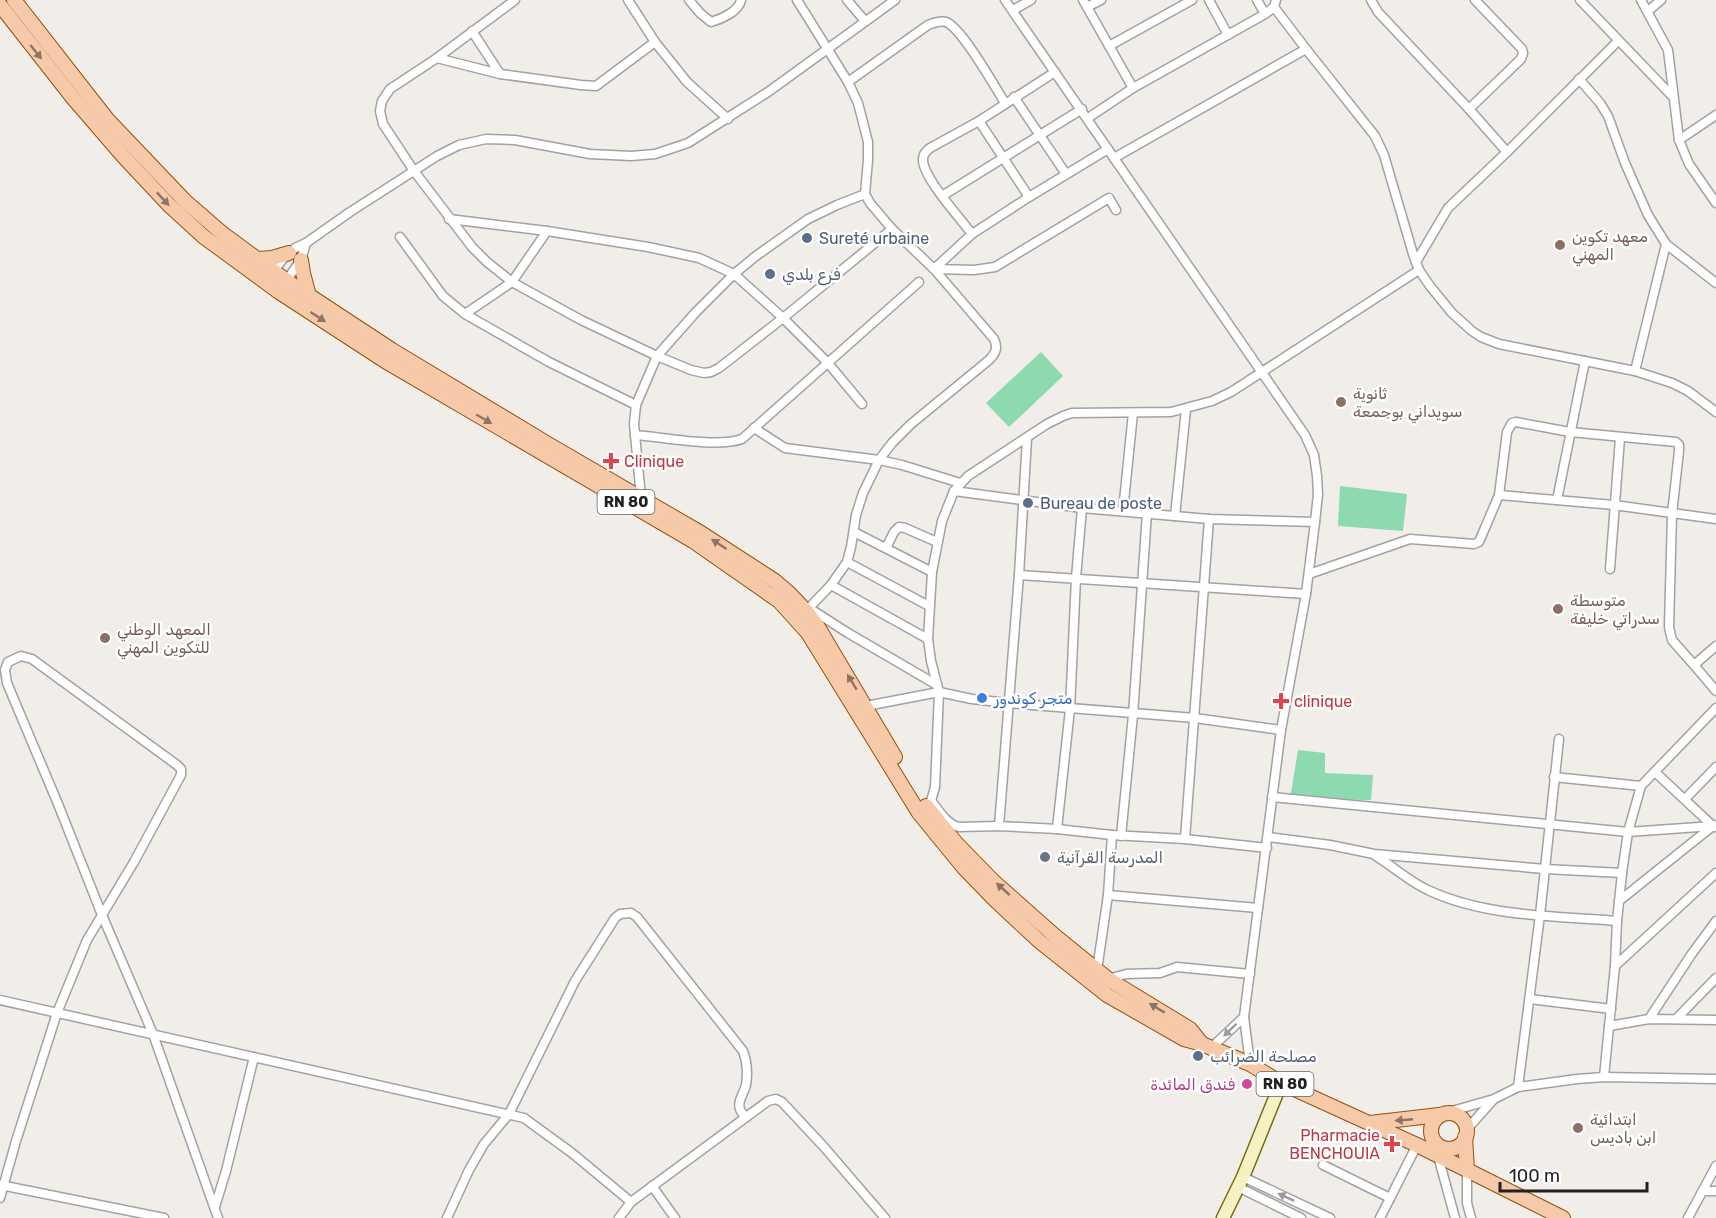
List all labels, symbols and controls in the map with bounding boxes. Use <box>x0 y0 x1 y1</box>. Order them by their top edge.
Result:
one-way arrow <box>29 44 42 60</box>
one-way arrow <box>156 192 170 206</box>
place label: معهد تكوين المهني <box>1572 227 1648 267</box>
place label: Sureté urbaine <box>819 229 929 248</box>
marker: Sureté urbaine <box>800 231 814 245</box>
marker: معهد تكوين المهني <box>1553 238 1567 252</box>
place label: فرع بلدي <box>782 265 841 286</box>
marker: فرع بلدي <box>763 267 777 281</box>
one-way arrow <box>310 312 326 323</box>
place label: ثانوية سويداني بوجمعة <box>1353 384 1463 424</box>
marker: ثانوية سويداني بوجمعة <box>1334 395 1348 409</box>
one-way arrow <box>476 414 492 425</box>
marker: Clinique <box>602 452 620 470</box>
place label: Clinique <box>624 452 684 471</box>
road number: RN 80 <box>598 490 654 514</box>
place label: Bureau de poste <box>1040 494 1162 513</box>
marker: Bureau de poste <box>1021 496 1035 510</box>
one-way arrow <box>711 539 727 550</box>
place label: متوسطة سدراتي خليفة <box>1570 591 1660 631</box>
marker: متوسطة سدراتي خليفة <box>1551 602 1565 616</box>
place label: المعهد الوطني للتكوين المهني <box>117 620 211 660</box>
marker: المعهد الوطني للتكوين المهني <box>98 631 112 645</box>
one-way arrow <box>846 674 857 690</box>
place label: متجر كوندور <box>993 689 1073 709</box>
marker: متجر كوندور <box>975 691 989 705</box>
marker: clinique <box>1272 692 1290 710</box>
place label: clinique <box>1294 692 1352 711</box>
place label: المدرسة القرآنية <box>1057 848 1163 868</box>
marker: المدرسة القرآنية <box>1038 850 1052 864</box>
one-way arrow <box>996 883 1011 896</box>
one-way arrow <box>1148 1003 1165 1014</box>
one-way arrow <box>1223 1023 1238 1037</box>
place label: مصلحة الضرائب <box>1210 1047 1317 1067</box>
marker: مصلحة الضرائب <box>1191 1049 1205 1063</box>
road number: RN 80 <box>1256 1072 1314 1096</box>
place label: فندق المائدة <box>1150 1075 1235 1094</box>
marker: فندق المائدة <box>1240 1077 1254 1091</box>
place label: ابتدائية ابن باديس <box>1590 1110 1656 1147</box>
one-way arrow <box>1395 1115 1414 1125</box>
marker: ابتدائية ابن باديس <box>1571 1121 1585 1135</box>
place label: Pharmacie BENCHOUIA <box>1289 1126 1380 1163</box>
marker: Pharmacie BENCHOUIA <box>1385 1137 1399 1151</box>
scale bar <box>1500 1155 1647 1193</box>
text: 100 m <box>1509 1165 1560 1187</box>
one-way arrow <box>1278 1193 1295 1202</box>

